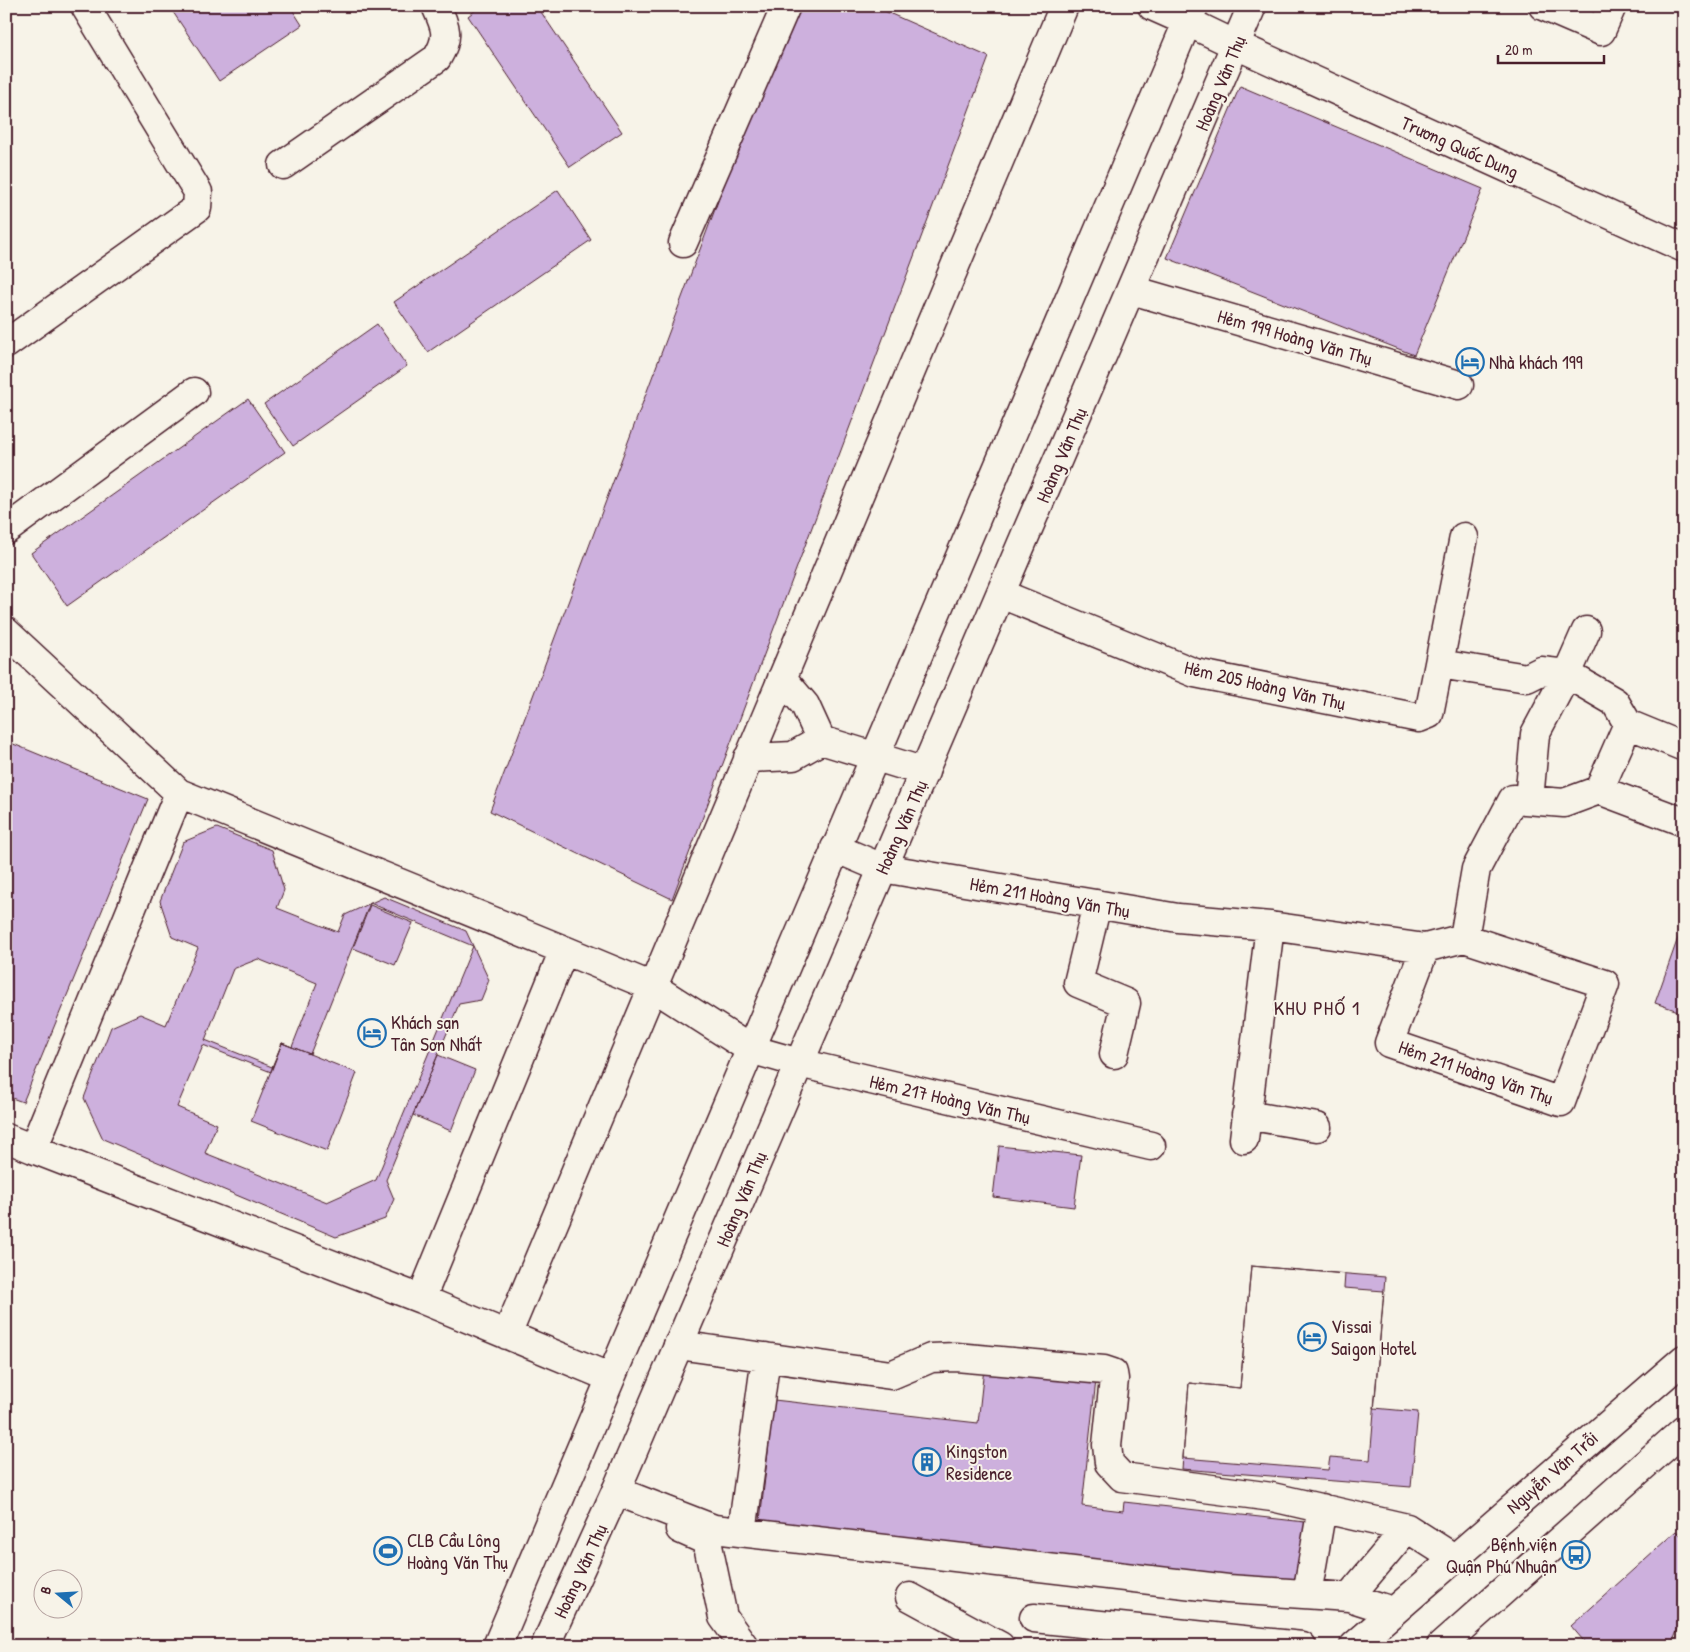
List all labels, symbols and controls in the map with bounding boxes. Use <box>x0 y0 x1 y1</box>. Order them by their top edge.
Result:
street label: Hoàng Văn Thụ <box>1188 31 1252 135</box>
scale bar <box>1498 32 1604 64</box>
text: 20 m <box>1505 39 1532 60</box>
street label: Trương Quốc Dung <box>1397 109 1523 185</box>
street label: Hẻm 199 Hoàng Văn Thụ <box>1215 302 1376 372</box>
hotel icon: Nhà khách 199 <box>1455 347 1485 377</box>
place label: Nhà khách 199 <box>1489 349 1583 375</box>
street label: Hoàng Văn Thụ <box>1029 403 1093 507</box>
street label: Hẻm 205 Hoàng Văn Thụ <box>1182 654 1348 716</box>
street label: Hoàng Văn Thụ <box>869 775 934 878</box>
street label: Hẻm 211 Hoàng Văn Thụ <box>968 870 1132 924</box>
district label: KHU PHỐ 1 <box>1274 994 1360 1021</box>
place label: Khách sạn Tân Sơn Nhất <box>391 1009 482 1057</box>
hotel icon: Khách sạn Tân Sơn Nhất <box>357 1018 387 1048</box>
street label: Hẻm 211 Hoàng Văn Thụ <box>1395 1033 1557 1111</box>
street label: Hẻm 217 Hoàng Văn Thụ <box>867 1068 1033 1130</box>
street label: Hoàng Văn Thụ <box>709 1147 773 1251</box>
place label: Vissai Saigon Hotel <box>1331 1313 1417 1361</box>
hotel icon: Vissai Saigon Hotel <box>1297 1322 1327 1352</box>
street label: Nguyễn Văn Trỗi <box>1500 1425 1604 1519</box>
place label: Kingston Residence <box>946 1438 1013 1486</box>
building icon: Kingston Residence <box>912 1447 942 1477</box>
street label: Hoàng Văn Thụ <box>547 1519 613 1622</box>
place label: CLB Cầu Lông Hoàng Văn Thụ <box>407 1527 508 1575</box>
place label: Bệnh viện Quận Phú Nhuận <box>1446 1531 1557 1579</box>
sports icon: CLB Cầu Lông Hoàng Văn Thụ <box>373 1536 403 1566</box>
bus stop icon: Bệnh viện Quận Phú Nhuận <box>1561 1540 1591 1570</box>
north arrow <box>32 1570 82 1620</box>
text: B <box>35 1584 55 1596</box>

